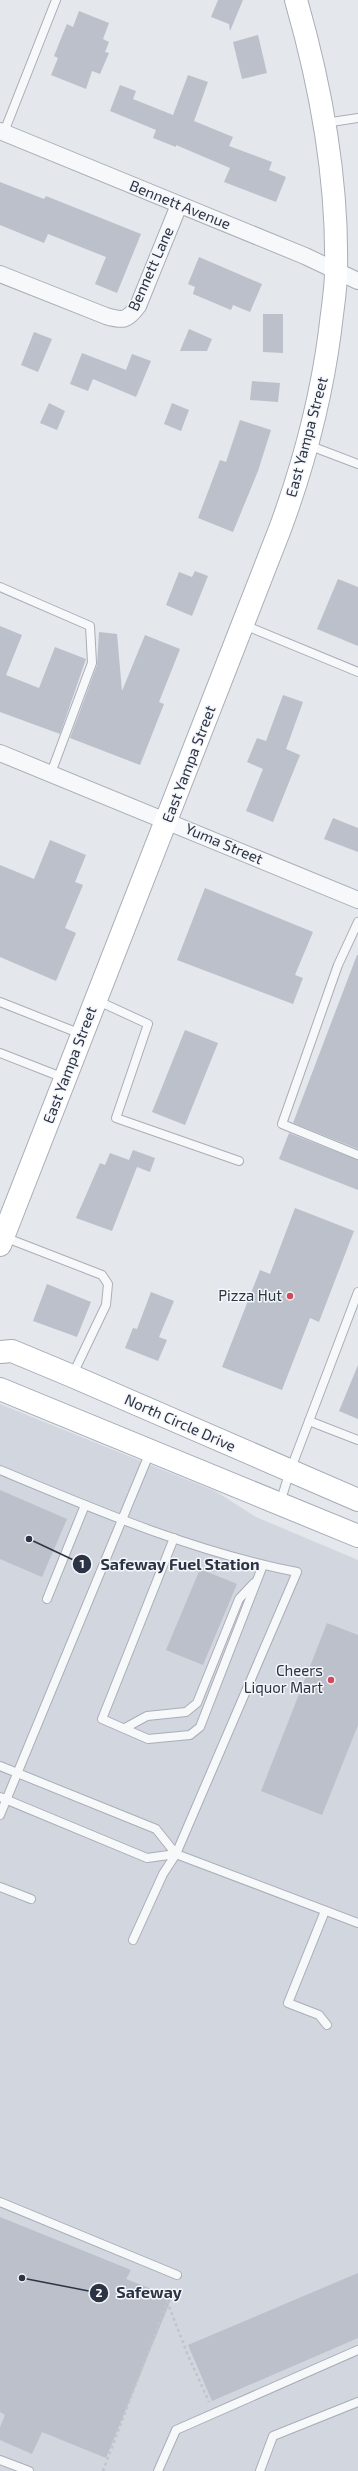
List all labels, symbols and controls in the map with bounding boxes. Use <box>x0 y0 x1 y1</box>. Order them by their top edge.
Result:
street label: Bennett Avenue <box>127 176 234 233</box>
street label: Bennett Lane <box>123 224 177 314</box>
street label: East Yampa Street <box>281 374 331 499</box>
street label: East Yampa Street <box>157 702 219 825</box>
street label: Yuma Street <box>183 819 266 868</box>
street label: East Yampa Street <box>38 1003 100 1126</box>
place label: Pizza Hut <box>218 1286 282 1304</box>
marker: Pizza Hut <box>285 1291 295 1301</box>
street label: North Circle Drive <box>122 1390 239 1455</box>
callout: Safeway Fuel Station <box>72 1550 268 1578</box>
text: Safeway Fuel Station <box>100 1554 260 1574</box>
text: 1 <box>79 1556 85 1570</box>
place label: Cheers Liquor Mart <box>244 1661 323 1696</box>
marker: Cheers Liquor Mart <box>326 1675 336 1685</box>
callout: Safeway <box>89 2279 190 2307</box>
text: Safeway <box>116 2282 182 2302</box>
text: 2 <box>96 2285 103 2299</box>

